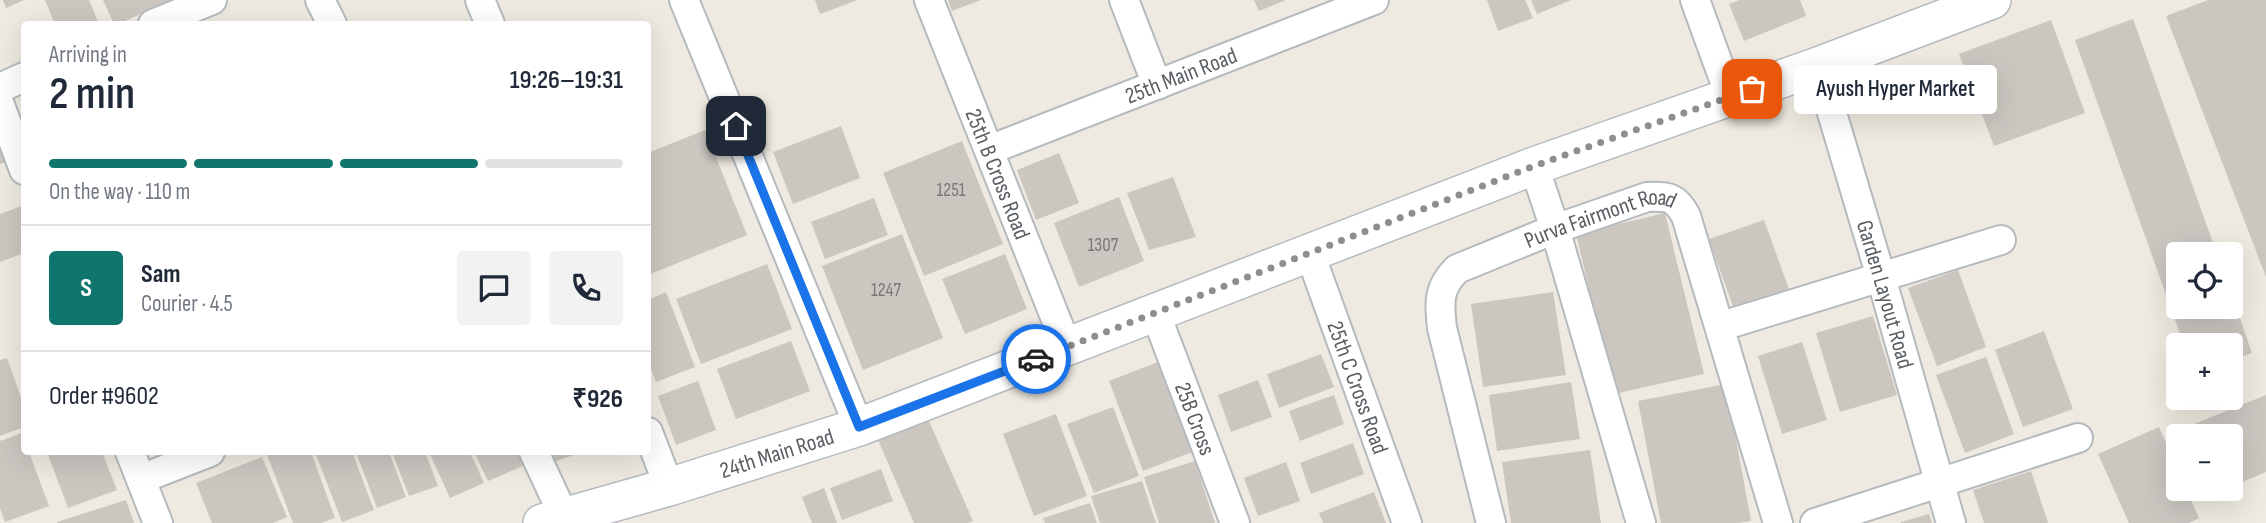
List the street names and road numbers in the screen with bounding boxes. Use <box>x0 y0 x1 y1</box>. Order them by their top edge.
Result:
street label: 25th Main Road <box>1121 42 1241 111</box>
street label: 25th B Cross Road <box>959 105 1036 244</box>
street label: Purva Fairmont Road <box>1520 184 1681 255</box>
street label: Garden Layout Road <box>1850 217 1919 372</box>
street label: 25th C Cross Road <box>1320 318 1394 458</box>
street label: 25B Cross <box>1168 379 1221 459</box>
street label: 24th Main Road <box>716 423 838 485</box>

